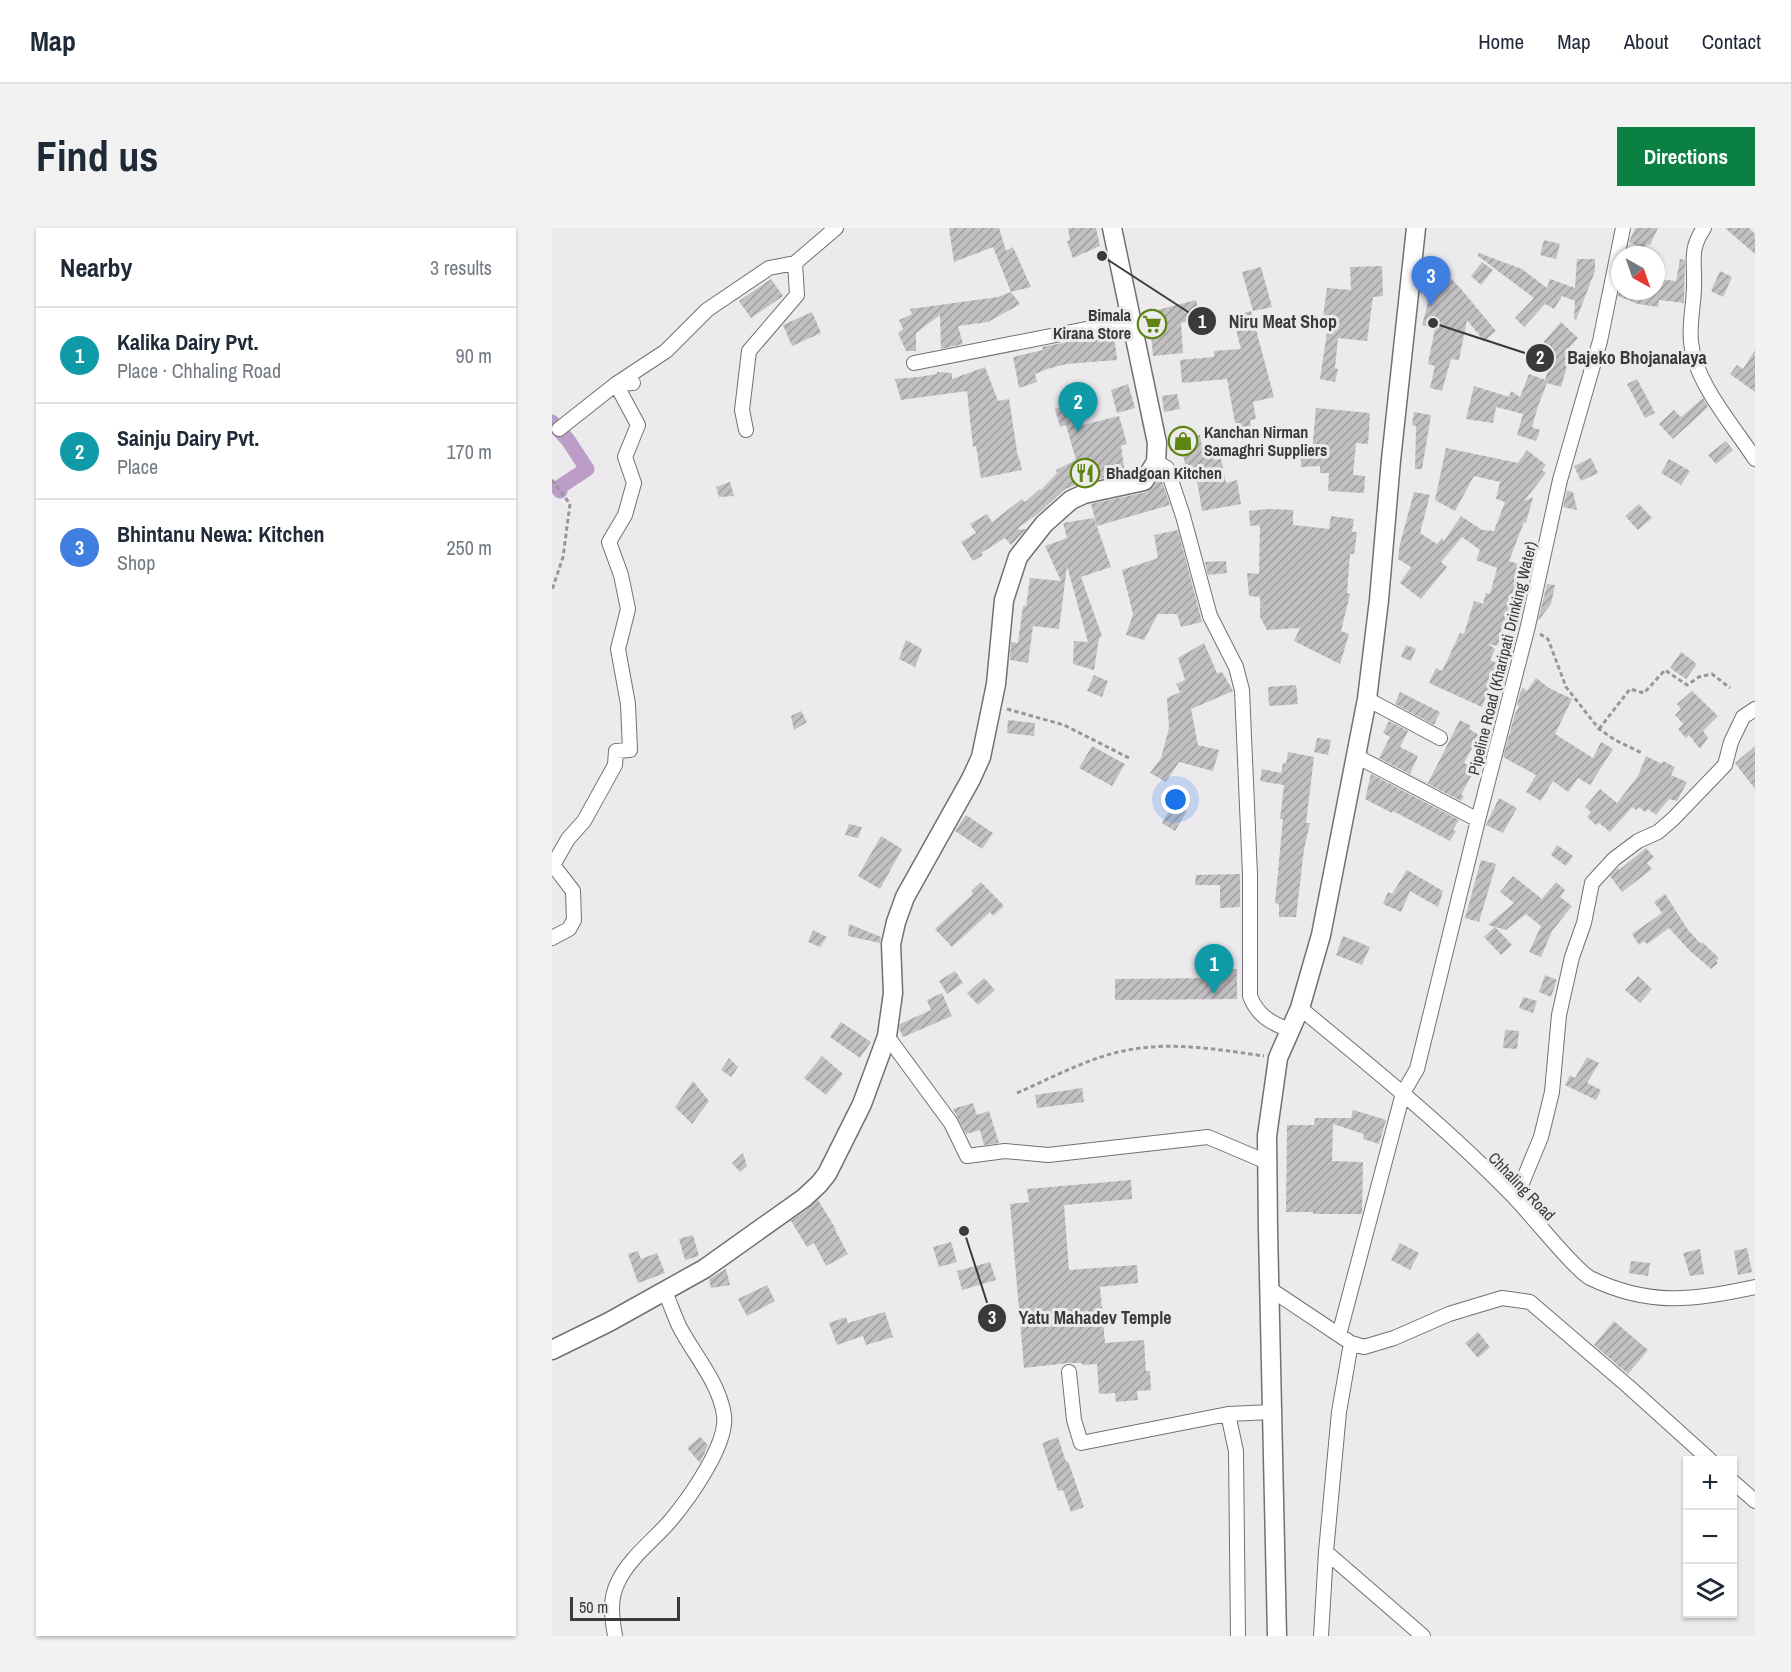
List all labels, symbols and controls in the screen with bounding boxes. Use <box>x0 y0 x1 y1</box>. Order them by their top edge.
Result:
text: Map <box>30 22 76 60</box>
text: Home <box>1478 27 1524 56</box>
text: Map <box>1557 27 1591 56</box>
text: About <box>1624 27 1669 56</box>
text: Contact <box>1702 27 1761 56</box>
button: Directions <box>1617 127 1755 186</box>
text: Find us <box>36 128 158 184</box>
north arrow <box>1611 246 1665 300</box>
text: Nearby <box>60 250 132 285</box>
text: 3 results <box>430 254 492 281</box>
pin: 3 <box>1412 256 1450 306</box>
callout: Niru Meat Shop <box>1187 303 1349 339</box>
place label: Bimala Kirana Store <box>1053 304 1132 344</box>
supermarket icon: Bimala Kirana Store <box>1136 308 1168 340</box>
text: 1 <box>1198 309 1207 334</box>
text: Niru Meat Shop <box>1229 309 1337 334</box>
text: Kalika Dairy Pvt. <box>117 327 258 357</box>
callout: Bajeko Bhojanalaya <box>1525 340 1718 376</box>
text: 1 <box>75 342 84 369</box>
text: 90 m <box>456 342 492 369</box>
text: 2 <box>1536 345 1544 370</box>
text: Bajeko Bhojanalaya <box>1567 345 1708 370</box>
text: Place · Chhaling Road <box>117 357 281 384</box>
pin: 2 <box>1058 382 1098 432</box>
place label: Kanchan Nirman Samaghri Suppliers <box>1204 421 1327 461</box>
text: Sainju Dairy Pvt. <box>117 423 259 453</box>
shop icon: Kanchan Nirman Samaghri Suppliers <box>1167 425 1199 457</box>
text: 2 <box>75 438 84 465</box>
text: 170 m <box>446 438 492 465</box>
text: Place <box>117 453 158 480</box>
restaurant icon: Bhadgoan Kitchen <box>1069 457 1101 489</box>
place label: Bhadgoan Kitchen <box>1106 462 1222 484</box>
text: Bhintanu Newa: Kitchen <box>117 519 324 549</box>
text: 3 <box>75 534 84 561</box>
text: 250 m <box>446 534 492 561</box>
street label: Pipeline Road (Kharipati Drinking Water) <box>1462 539 1542 777</box>
text: Shop <box>117 549 155 576</box>
your location <box>1161 785 1190 814</box>
pin: 1 <box>1194 944 1234 994</box>
street label: Chhaling Road <box>1484 1147 1560 1225</box>
callout: Yatu Mahadev Temple <box>977 1300 1184 1336</box>
text: 3 <box>988 1305 996 1330</box>
text: Yatu Mahadev Temple <box>1018 1305 1172 1330</box>
map controls <box>1683 1456 1737 1618</box>
button: + <box>1683 1456 1737 1510</box>
button: − <box>1683 1510 1737 1564</box>
button: layers <box>1683 1564 1737 1618</box>
scale bar <box>570 1594 680 1622</box>
text: 50 m <box>579 1596 608 1618</box>

